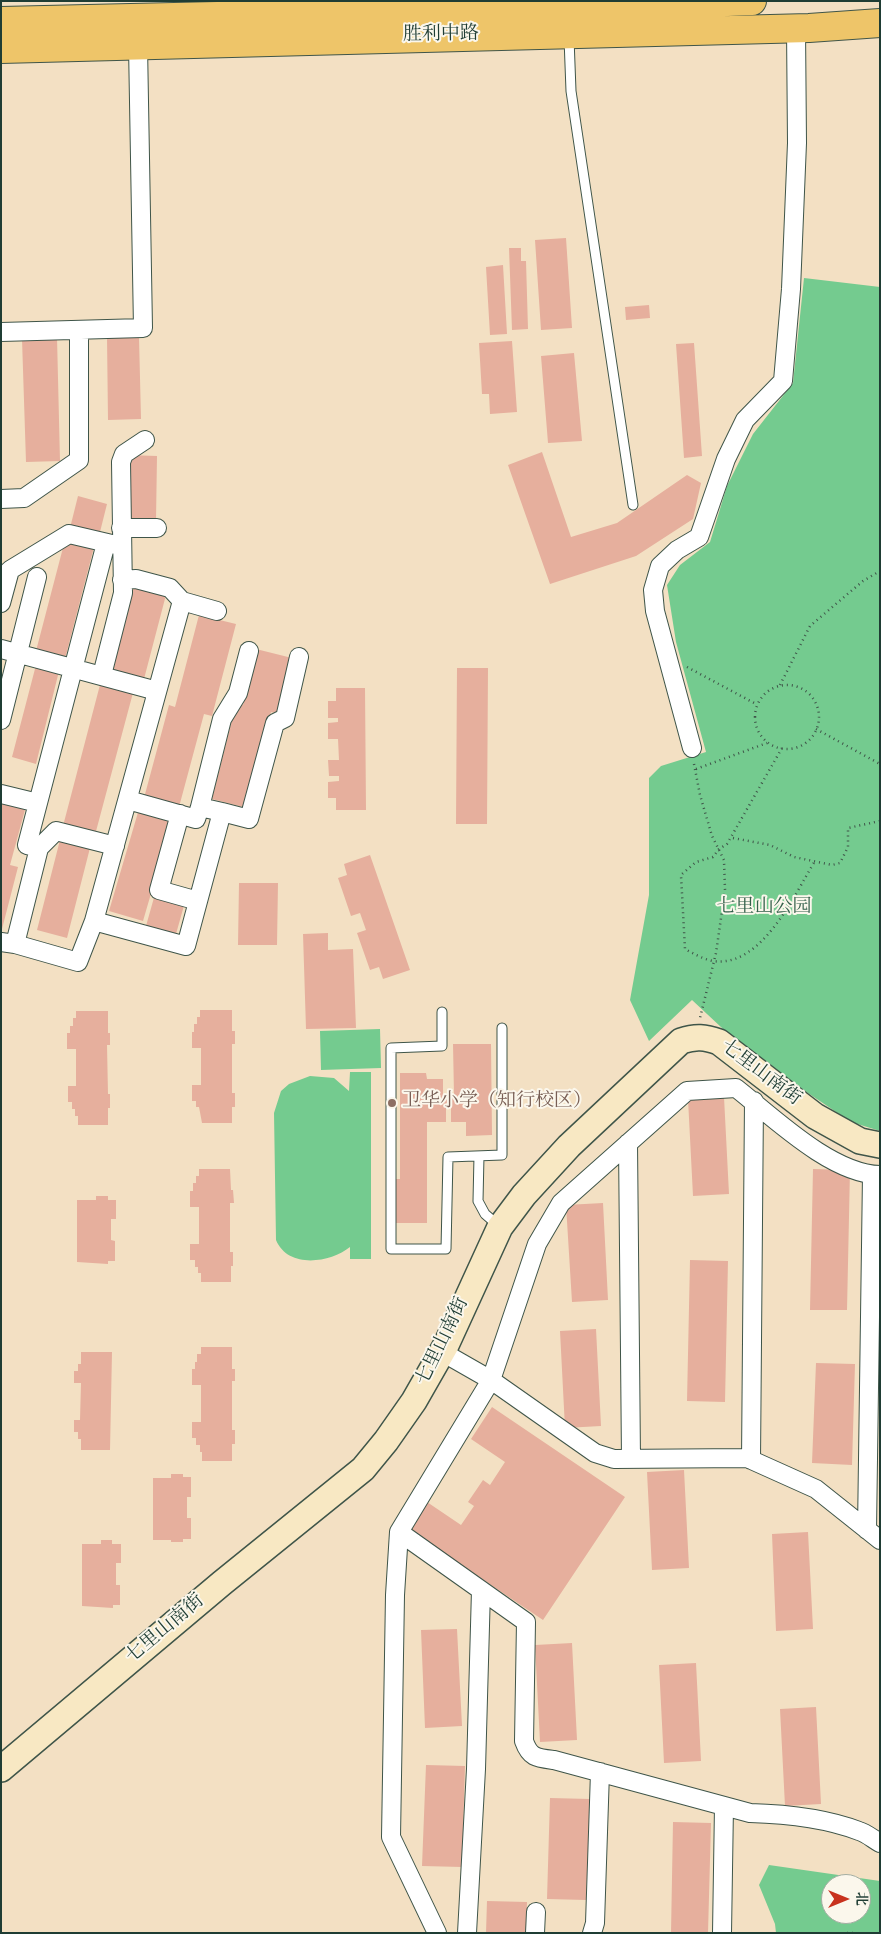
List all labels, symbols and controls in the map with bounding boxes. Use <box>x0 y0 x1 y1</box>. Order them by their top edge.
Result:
street label: 胜利中路 <box>403 24 479 48</box>
park label: 七里山公园 <box>717 898 811 920</box>
street label: 七里山南街 <box>715 1036 805 1112</box>
place label: 卫华小学（知行校区） <box>402 1092 592 1114</box>
marker: 卫华小学（知行校区） <box>386 1097 398 1109</box>
street label: 七里山南街 <box>413 1294 475 1390</box>
street label: 七里山南街 <box>122 1591 210 1669</box>
north arrow <box>821 1874 871 1924</box>
text: 北 <box>850 1892 870 1906</box>

